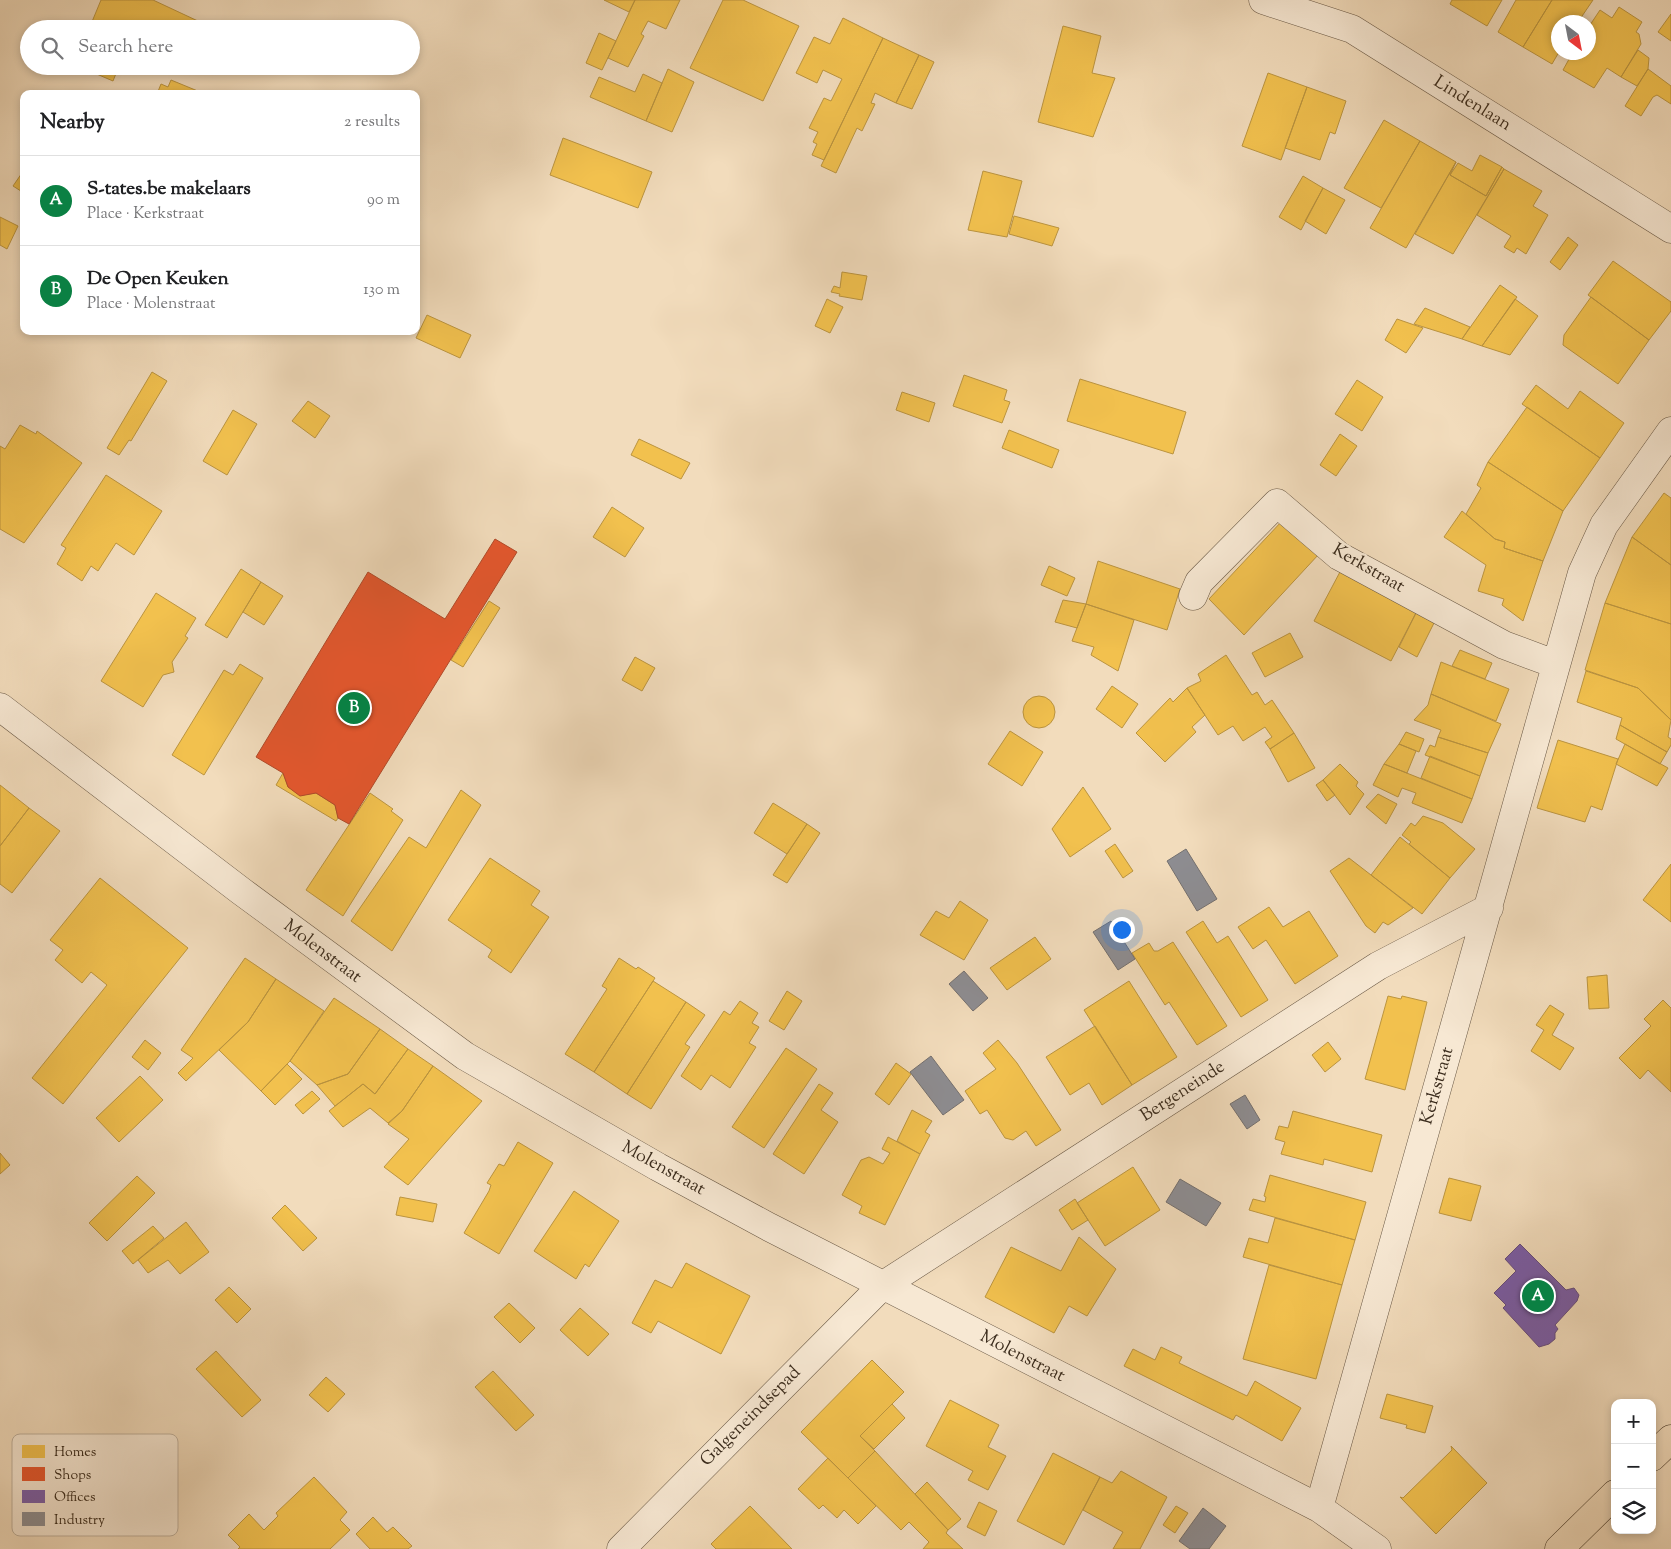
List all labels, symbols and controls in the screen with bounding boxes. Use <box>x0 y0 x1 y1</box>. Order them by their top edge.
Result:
north arrow <box>1551 15 1596 60</box>
search box <box>20 20 420 75</box>
icon: search <box>38 34 66 62</box>
text: Search here <box>78 34 173 61</box>
street label: Lindenlaan <box>1428 70 1516 138</box>
text: Nearby <box>40 108 105 138</box>
text: 2 results <box>344 111 400 134</box>
text: S-tates.be makelaars <box>87 176 251 203</box>
text: A <box>50 189 63 212</box>
text: 90 m <box>367 189 400 212</box>
text: Place · Kerkstraat <box>87 203 204 226</box>
text: De Open Keuken <box>87 266 229 293</box>
text: B <box>51 279 61 302</box>
text: 130 m <box>363 279 400 302</box>
text: Place · Molenstraat <box>87 293 215 316</box>
street label: Kerkstraat <box>1327 538 1409 600</box>
pin: B <box>338 689 370 727</box>
street label: Molenstraat <box>277 914 367 990</box>
your location <box>1109 917 1135 943</box>
street label: Kerkstraat <box>1415 1044 1461 1128</box>
street label: Bergeneinde <box>1136 1055 1230 1129</box>
street label: Molenstraat <box>616 1135 710 1203</box>
pin: A <box>1522 1277 1554 1315</box>
street label: Molenstraat <box>975 1324 1069 1390</box>
street label: Galgeneindsepad <box>695 1361 807 1473</box>
map controls <box>1611 1399 1656 1534</box>
button: + <box>1611 1399 1656 1444</box>
legend <box>12 1434 178 1536</box>
text: Homes <box>54 1443 96 1463</box>
button: − <box>1611 1444 1656 1489</box>
text: Shops <box>54 1466 91 1486</box>
text: Offices <box>54 1488 96 1508</box>
button: layers <box>1611 1489 1656 1534</box>
text: Industry <box>54 1511 105 1531</box>

